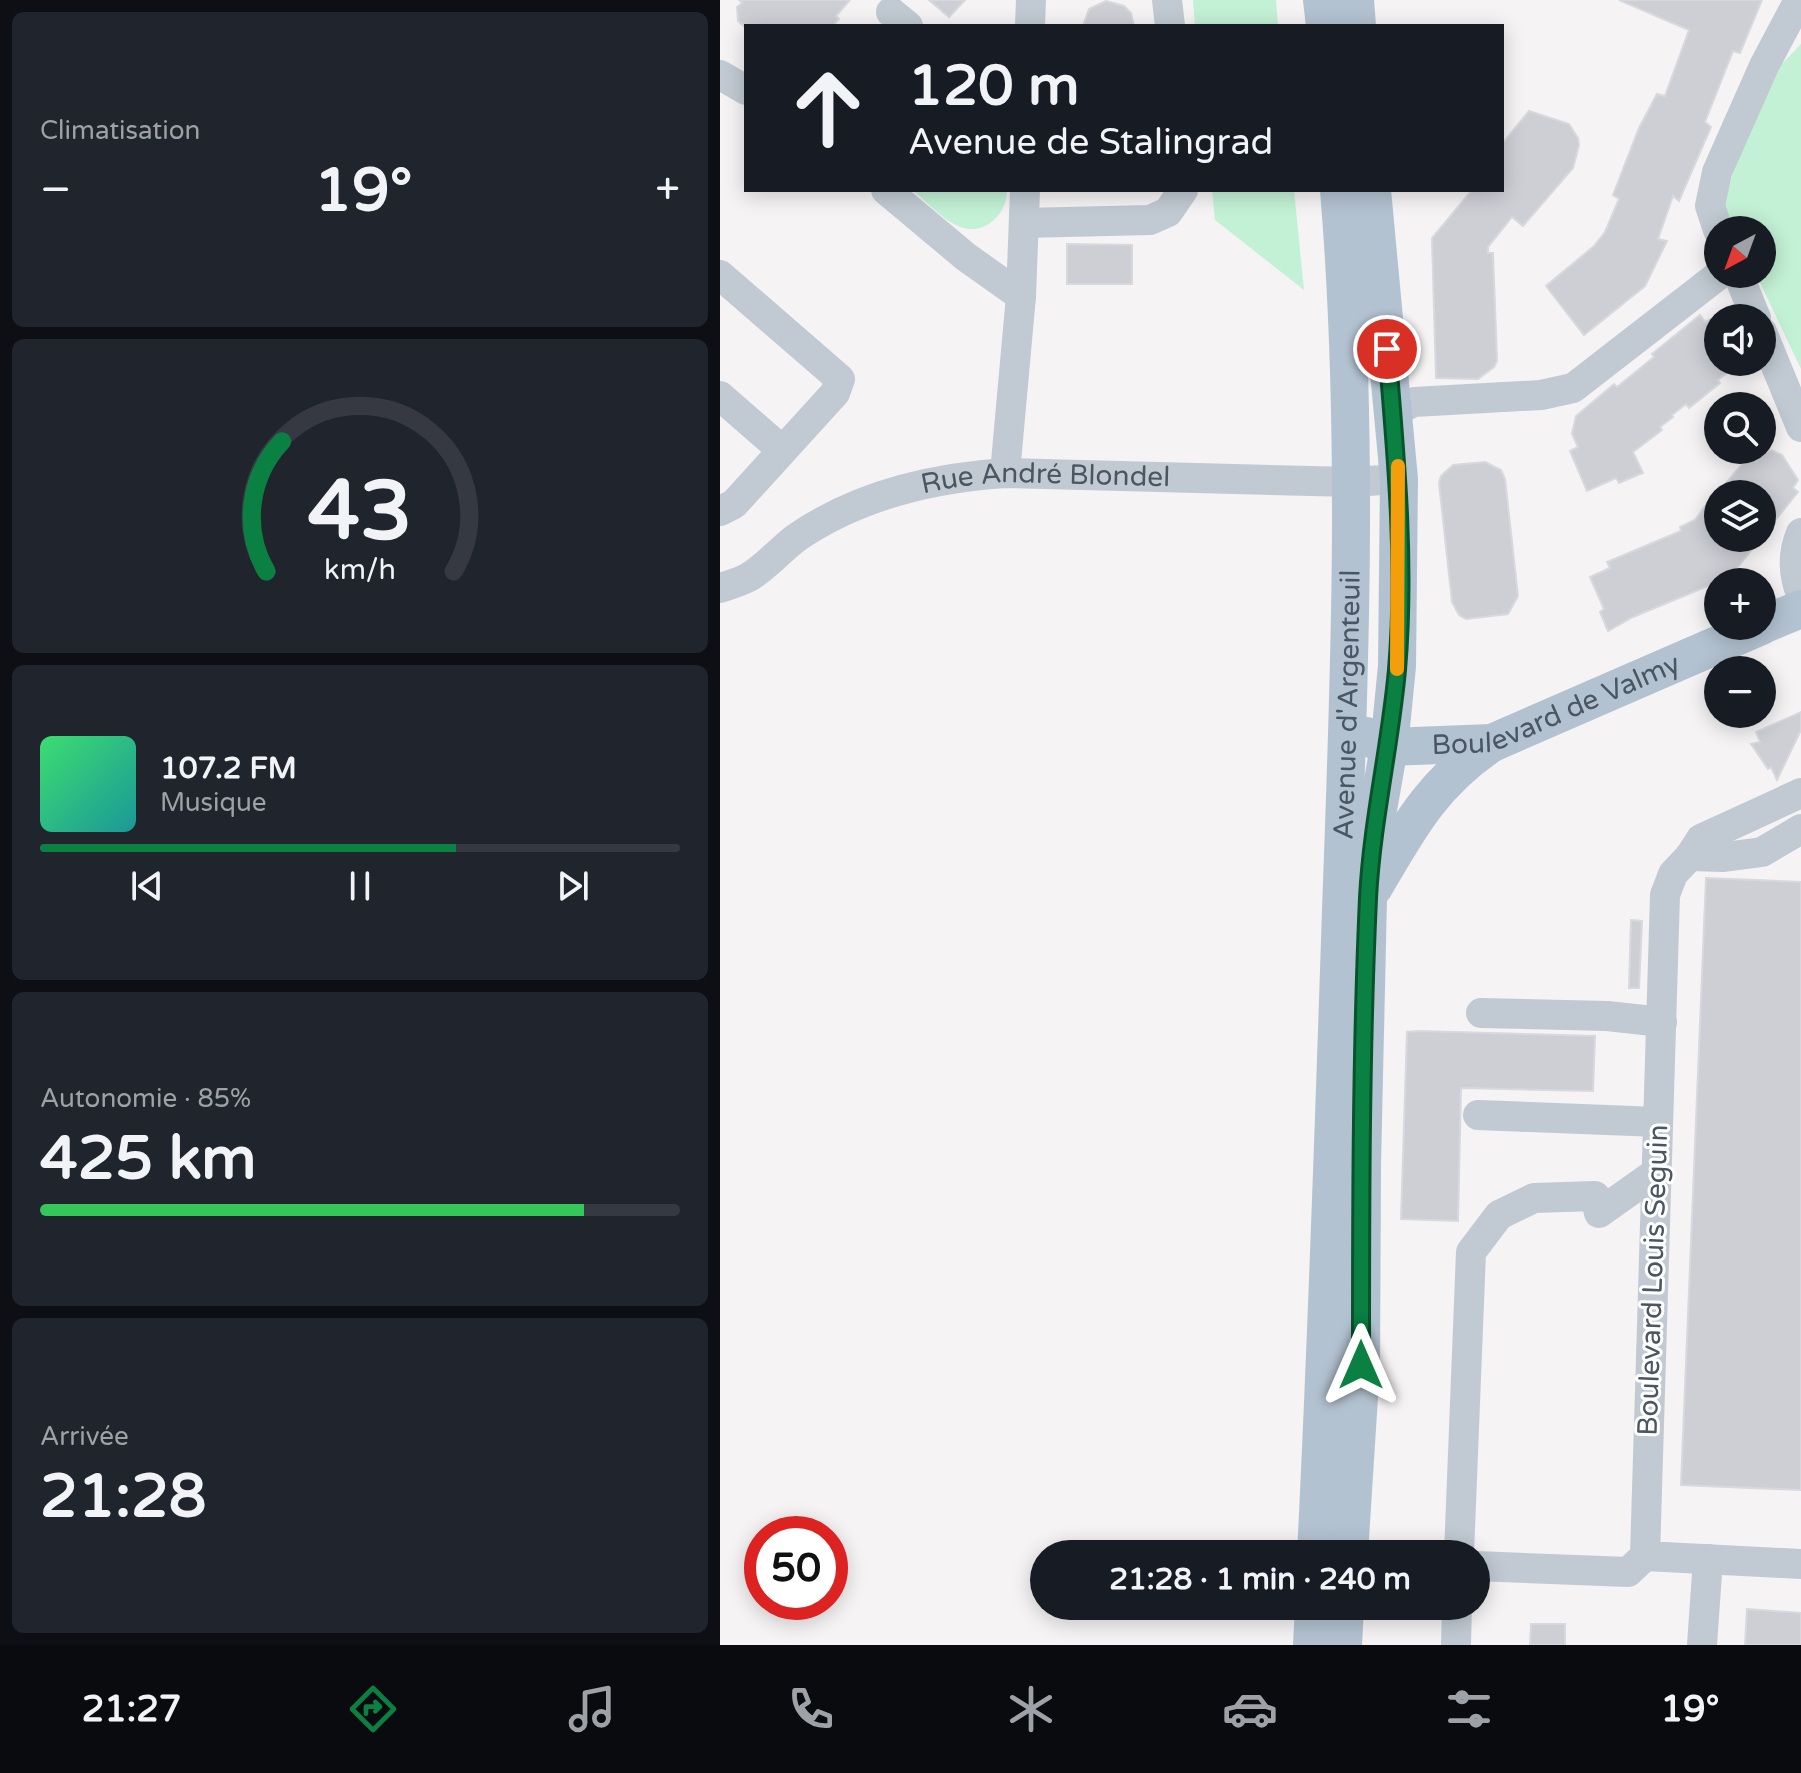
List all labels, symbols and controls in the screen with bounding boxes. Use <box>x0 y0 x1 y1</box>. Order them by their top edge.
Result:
text: 120 m <box>908 53 1079 120</box>
icon: ahead <box>776 56 880 160</box>
text: Climatisation <box>40 115 200 146</box>
text: Avenue de Stalingrad <box>908 121 1273 164</box>
text: 19° <box>314 155 412 227</box>
text: − <box>40 164 71 217</box>
text: + <box>655 164 680 217</box>
north arrow <box>1704 216 1776 288</box>
map controls <box>1704 216 1776 728</box>
button: sound <box>1704 304 1776 376</box>
pin <box>1353 315 1421 383</box>
icon: arrive <box>1365 327 1409 371</box>
button: search <box>1704 392 1776 464</box>
street label: Rue André Blondel <box>918 456 1171 501</box>
text: 43 <box>308 461 412 561</box>
button: layers <box>1704 480 1776 552</box>
text: km/h <box>324 553 396 587</box>
button: + <box>1704 568 1776 640</box>
street label: Avenue d'Argenteuil <box>1327 569 1368 840</box>
street label: Boulevard de Valmy <box>1431 646 1685 762</box>
button: − <box>1704 656 1776 728</box>
text: 107.2 FM <box>160 750 297 787</box>
text: Musique <box>160 787 267 818</box>
icon: previous <box>125 864 169 908</box>
icon: pause <box>338 864 382 908</box>
icon: next <box>551 864 595 908</box>
text: Autonomie · 85% <box>40 1083 251 1114</box>
text: 425 km <box>40 1123 256 1195</box>
street label: Boulevard Louis Seguin <box>1631 1124 1675 1436</box>
position arrow <box>1319 1323 1403 1407</box>
text: Arrivée <box>40 1421 129 1452</box>
text: 21:28 <box>40 1461 206 1533</box>
speed limit sign: 50 <box>744 1516 848 1620</box>
text: 21:28 · 1 min · 240 m <box>1109 1561 1411 1598</box>
icon: directions <box>345 1681 401 1737</box>
icon: music <box>564 1681 620 1737</box>
icon: phone <box>783 1681 839 1737</box>
icon: climate <box>1003 1681 1059 1737</box>
icon: car <box>1222 1681 1278 1737</box>
icon: filters <box>1441 1681 1497 1737</box>
text: 21:27 <box>82 1688 181 1731</box>
text: 19° <box>1661 1688 1719 1731</box>

